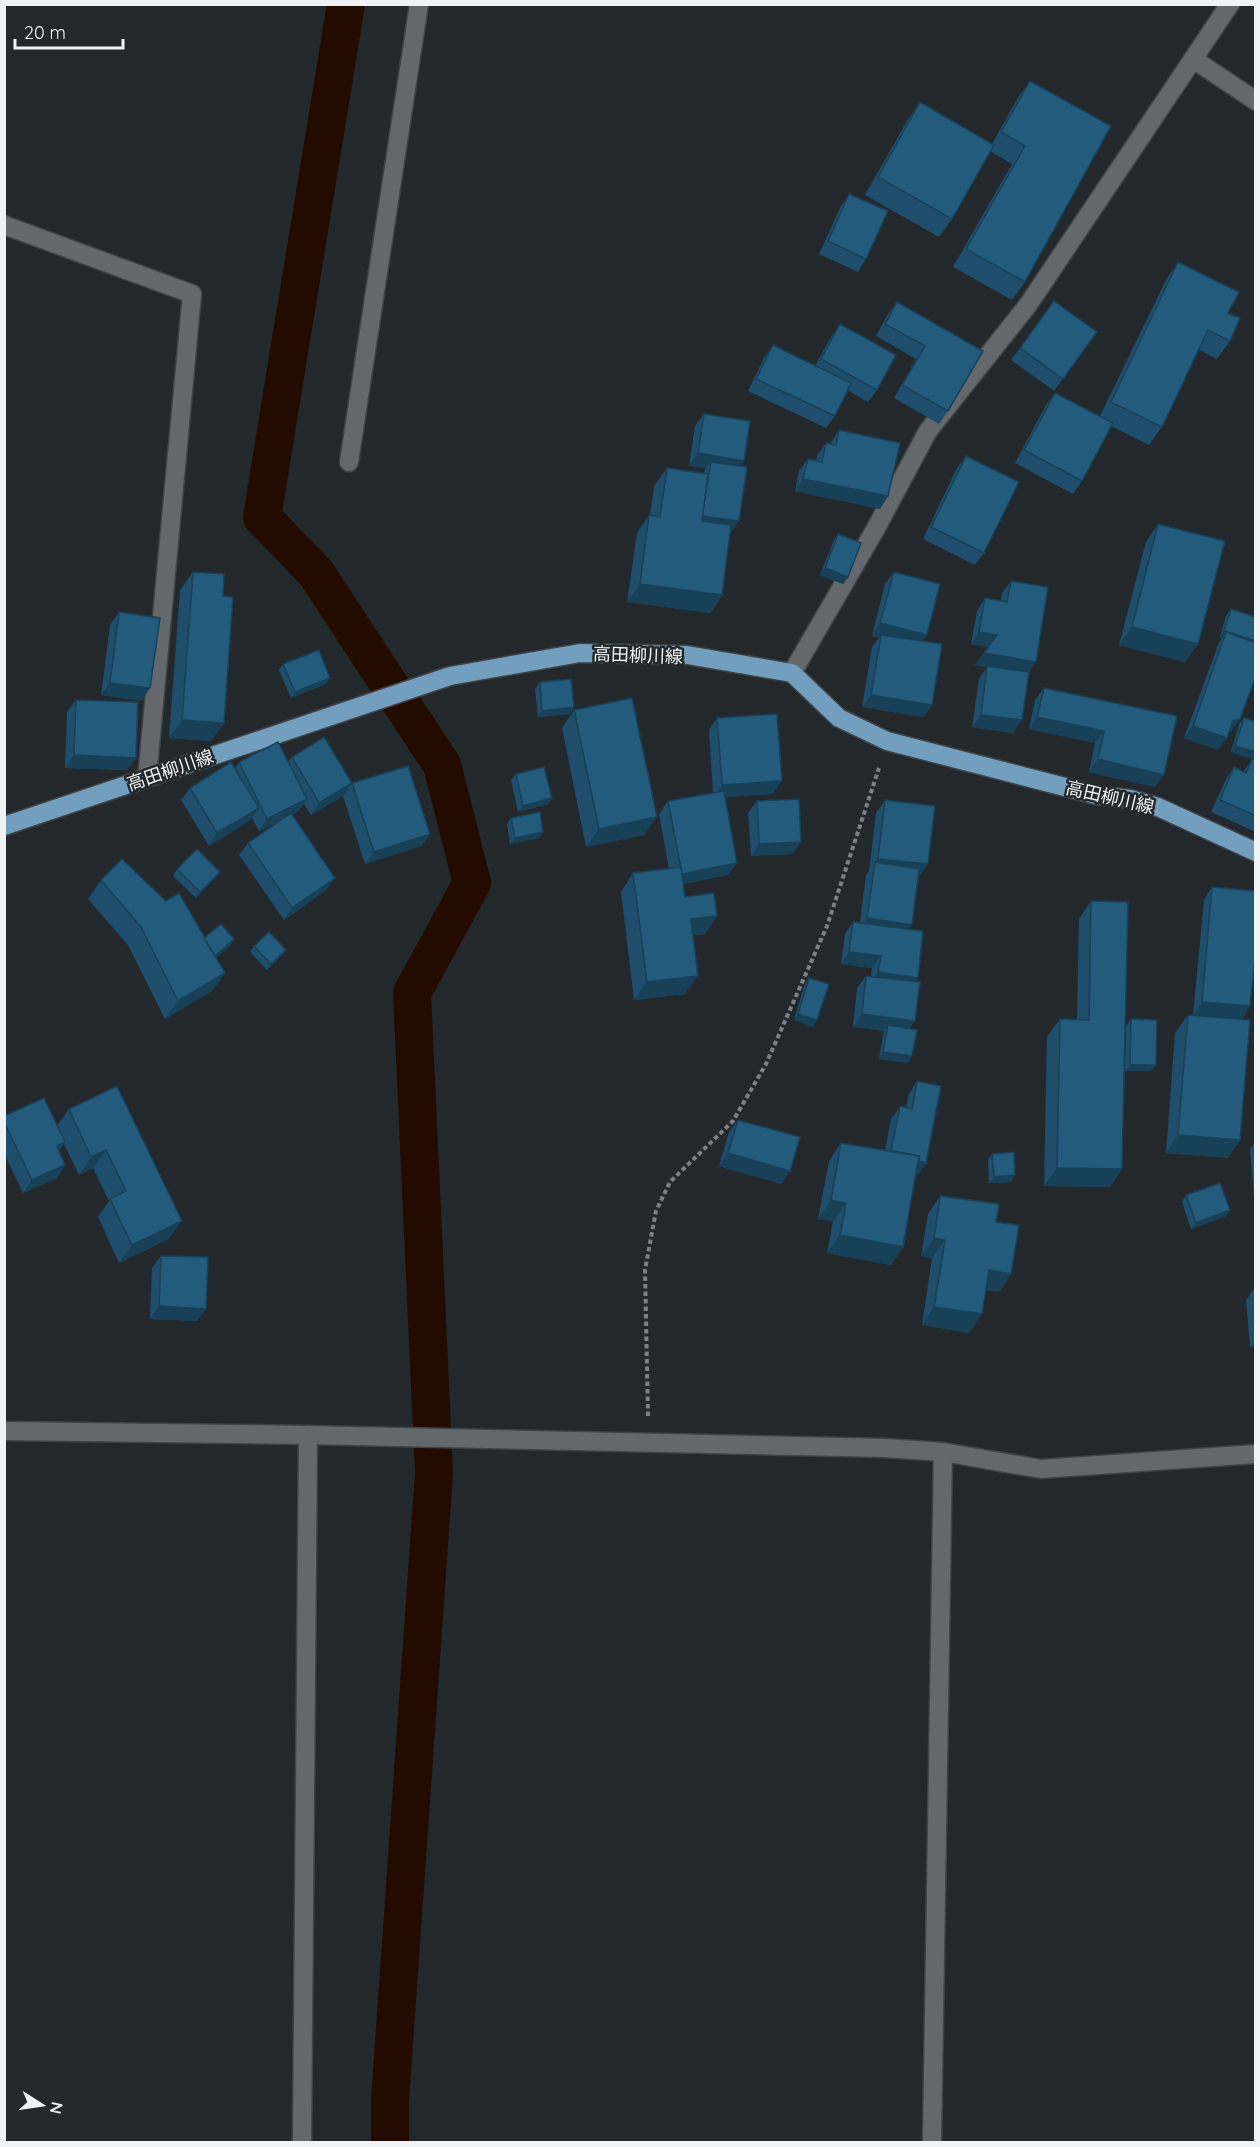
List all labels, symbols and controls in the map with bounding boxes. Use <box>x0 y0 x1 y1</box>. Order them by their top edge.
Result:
scale bar <box>15 12 123 50</box>
text: 20 m <box>24 21 66 44</box>
street label: 高田柳川線 <box>593 642 683 668</box>
street label: 高田柳川線 <box>124 744 216 796</box>
street label: 高田柳川線 <box>1064 776 1156 818</box>
north arrow <box>12 2075 72 2135</box>
text: N <box>46 2100 68 2116</box>

